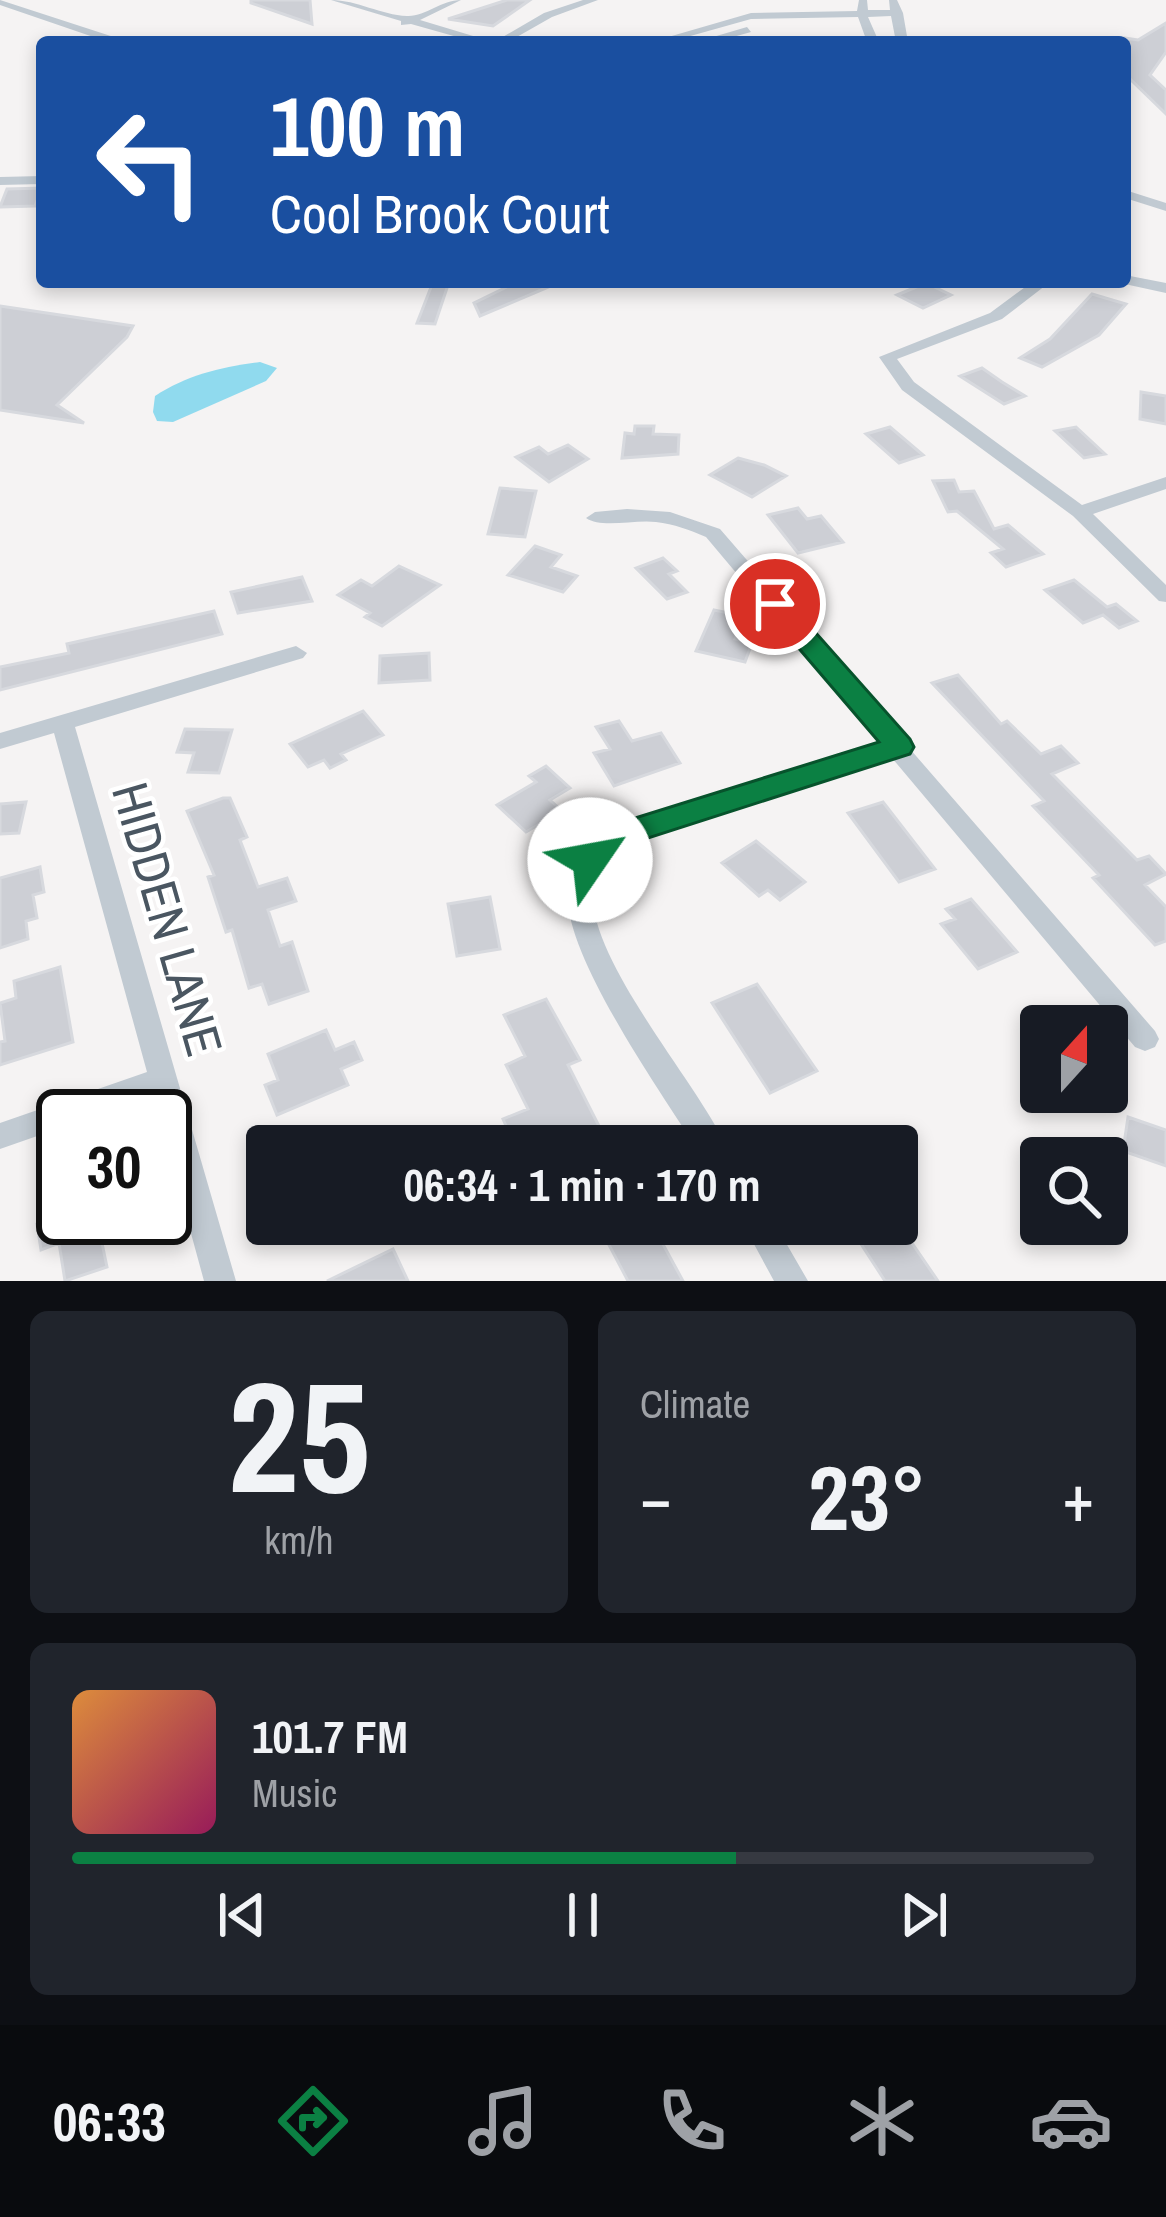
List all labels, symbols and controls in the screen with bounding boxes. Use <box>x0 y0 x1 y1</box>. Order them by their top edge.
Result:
text: 100 m <box>270 69 465 182</box>
icon: left <box>72 84 228 240</box>
text: Cool Brook Court <box>270 177 610 250</box>
pin <box>724 553 826 655</box>
icon: arrive <box>742 571 808 637</box>
street label: HIDDEN LANE <box>96 774 240 1064</box>
position arrow <box>527 797 653 923</box>
north arrow <box>1020 1005 1128 1113</box>
map controls <box>1020 1005 1128 1245</box>
speed limit sign: 30 <box>36 1089 192 1245</box>
button: search <box>1020 1137 1128 1245</box>
text: 06:34 · 1 min · 170 m <box>404 1154 760 1215</box>
text: 25 <box>228 1331 370 1541</box>
text: Climate <box>640 1378 750 1430</box>
text: 23° <box>808 1437 926 1558</box>
text: − <box>640 1453 672 1542</box>
text: + <box>1062 1453 1094 1542</box>
text: km/h <box>264 1514 334 1566</box>
text: 101.7 FM <box>252 1706 408 1767</box>
text: Music <box>252 1767 337 1819</box>
icon: previous <box>209 1882 275 1948</box>
icon: pause <box>550 1882 616 1948</box>
icon: next <box>891 1882 957 1948</box>
icon: directions <box>271 2079 355 2163</box>
icon: music <box>461 2079 545 2163</box>
icon: phone <box>650 2079 734 2163</box>
icon: climate <box>840 2079 924 2163</box>
icon: car <box>1029 2079 1113 2163</box>
text: 06:33 <box>53 2085 166 2158</box>

